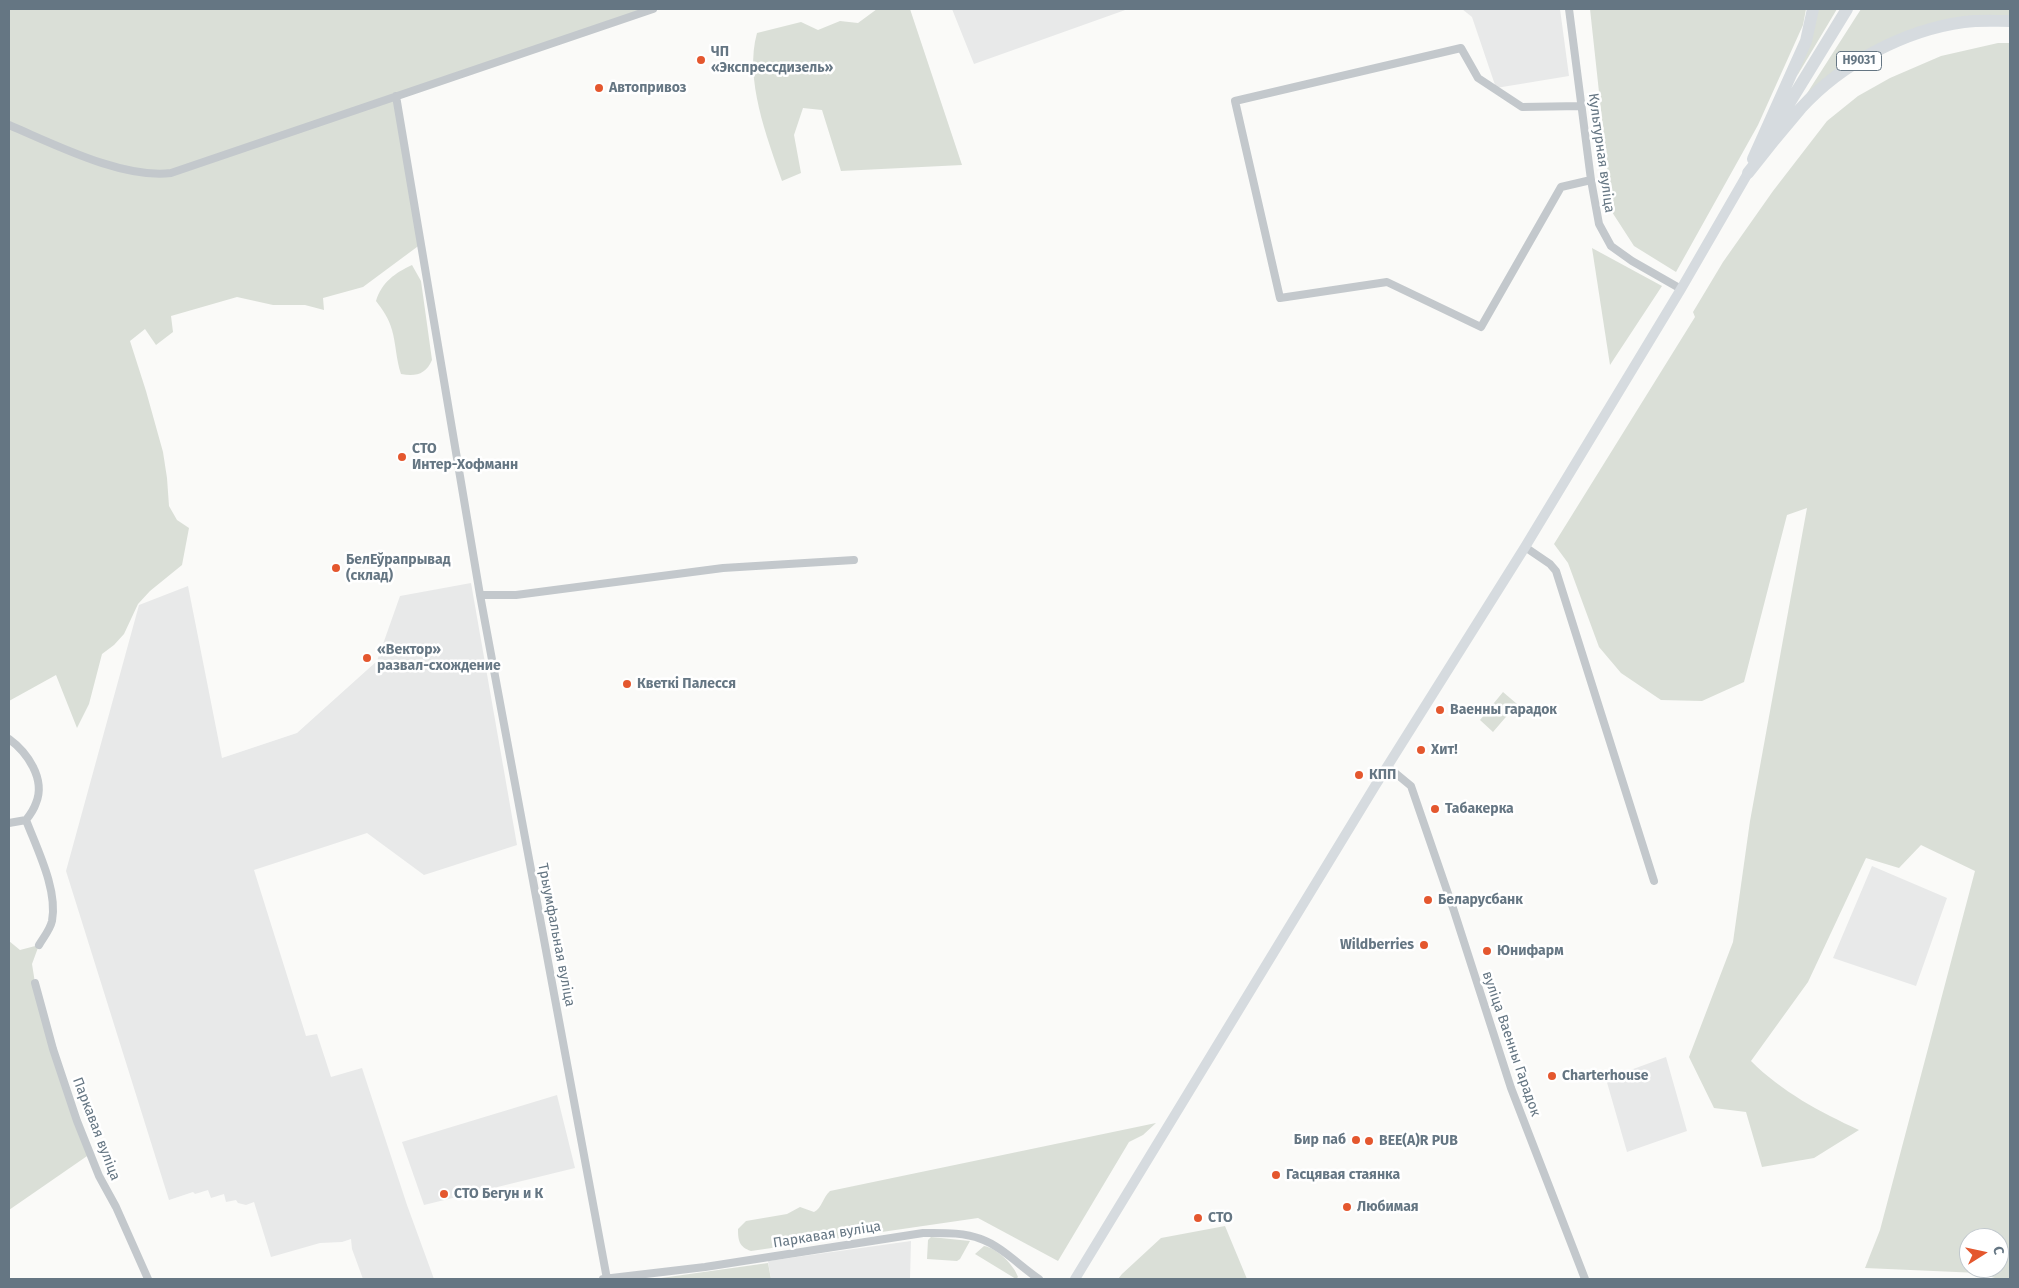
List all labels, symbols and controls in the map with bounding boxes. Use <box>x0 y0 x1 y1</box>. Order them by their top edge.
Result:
place label: ЧП «Экспрессдизель» <box>711 44 833 76</box>
road number: Н9031 <box>1836 51 1882 70</box>
marker: ЧП «Экспрессдизель» <box>695 54 707 66</box>
place label: Автопривоз <box>609 80 686 96</box>
marker: Автопривоз <box>593 82 605 94</box>
street label: Культурная вуліца <box>1584 92 1618 214</box>
place label: СТО Интер-Хофманн <box>412 441 518 474</box>
marker: СТО Интер-Хофманн <box>396 451 408 463</box>
place label: БелЕўрапрывад (склад) <box>346 552 450 584</box>
marker: БелЕўрапрывад (склад) <box>330 562 342 574</box>
place label: «Вектор» развал-схождение <box>377 642 501 674</box>
marker: «Вектор» развал-схождение <box>361 652 373 664</box>
place label: Кветкі Палесся <box>637 676 736 692</box>
marker: Кветкі Палесся <box>621 678 633 690</box>
place label: Ваенны гарадок <box>1450 702 1557 718</box>
marker: Ваенны гарадок <box>1434 704 1446 716</box>
place label: Хит! <box>1431 742 1458 758</box>
marker: Хит! <box>1415 744 1427 756</box>
place label: КПП <box>1369 767 1396 783</box>
marker: КПП <box>1353 769 1365 781</box>
place label: Табакерка <box>1445 801 1514 817</box>
marker: Табакерка <box>1429 803 1441 815</box>
street label: Трыумфальная вуліца <box>534 862 578 1008</box>
place label: Беларусбанк <box>1438 892 1523 908</box>
marker: Беларусбанк <box>1422 894 1434 906</box>
place label: Wildberries <box>1340 937 1414 953</box>
marker: Wildberries <box>1418 939 1430 951</box>
place label: Юнифарм <box>1497 943 1564 959</box>
marker: Юнифарм <box>1481 945 1493 957</box>
street label: вуліца Ваенны Гарадок <box>1478 969 1544 1119</box>
place label: Charterhouse <box>1562 1068 1649 1084</box>
marker: Charterhouse <box>1546 1070 1558 1082</box>
street label: Паркавая вуліца <box>69 1075 123 1183</box>
place label: Бир паб <box>1294 1132 1346 1148</box>
place label: BEE(A)R PUB <box>1379 1133 1458 1149</box>
marker: Бир паб <box>1350 1134 1362 1146</box>
marker: BEE(A)R PUB <box>1363 1135 1375 1147</box>
place label: Гасцявая стаянка <box>1286 1167 1400 1183</box>
marker: Гасцявая стаянка <box>1270 1169 1282 1181</box>
place label: СТО Бегун и К <box>454 1186 543 1202</box>
marker: СТО Бегун и К <box>438 1188 450 1200</box>
place label: Любимая <box>1357 1199 1419 1215</box>
marker: Любимая <box>1341 1201 1353 1213</box>
place label: СТО <box>1208 1210 1233 1226</box>
marker: СТО <box>1192 1212 1204 1224</box>
street label: Паркавая вуліца <box>772 1218 882 1252</box>
north arrow <box>1959 1228 2009 1278</box>
text: С <box>1989 1245 2007 1256</box>

